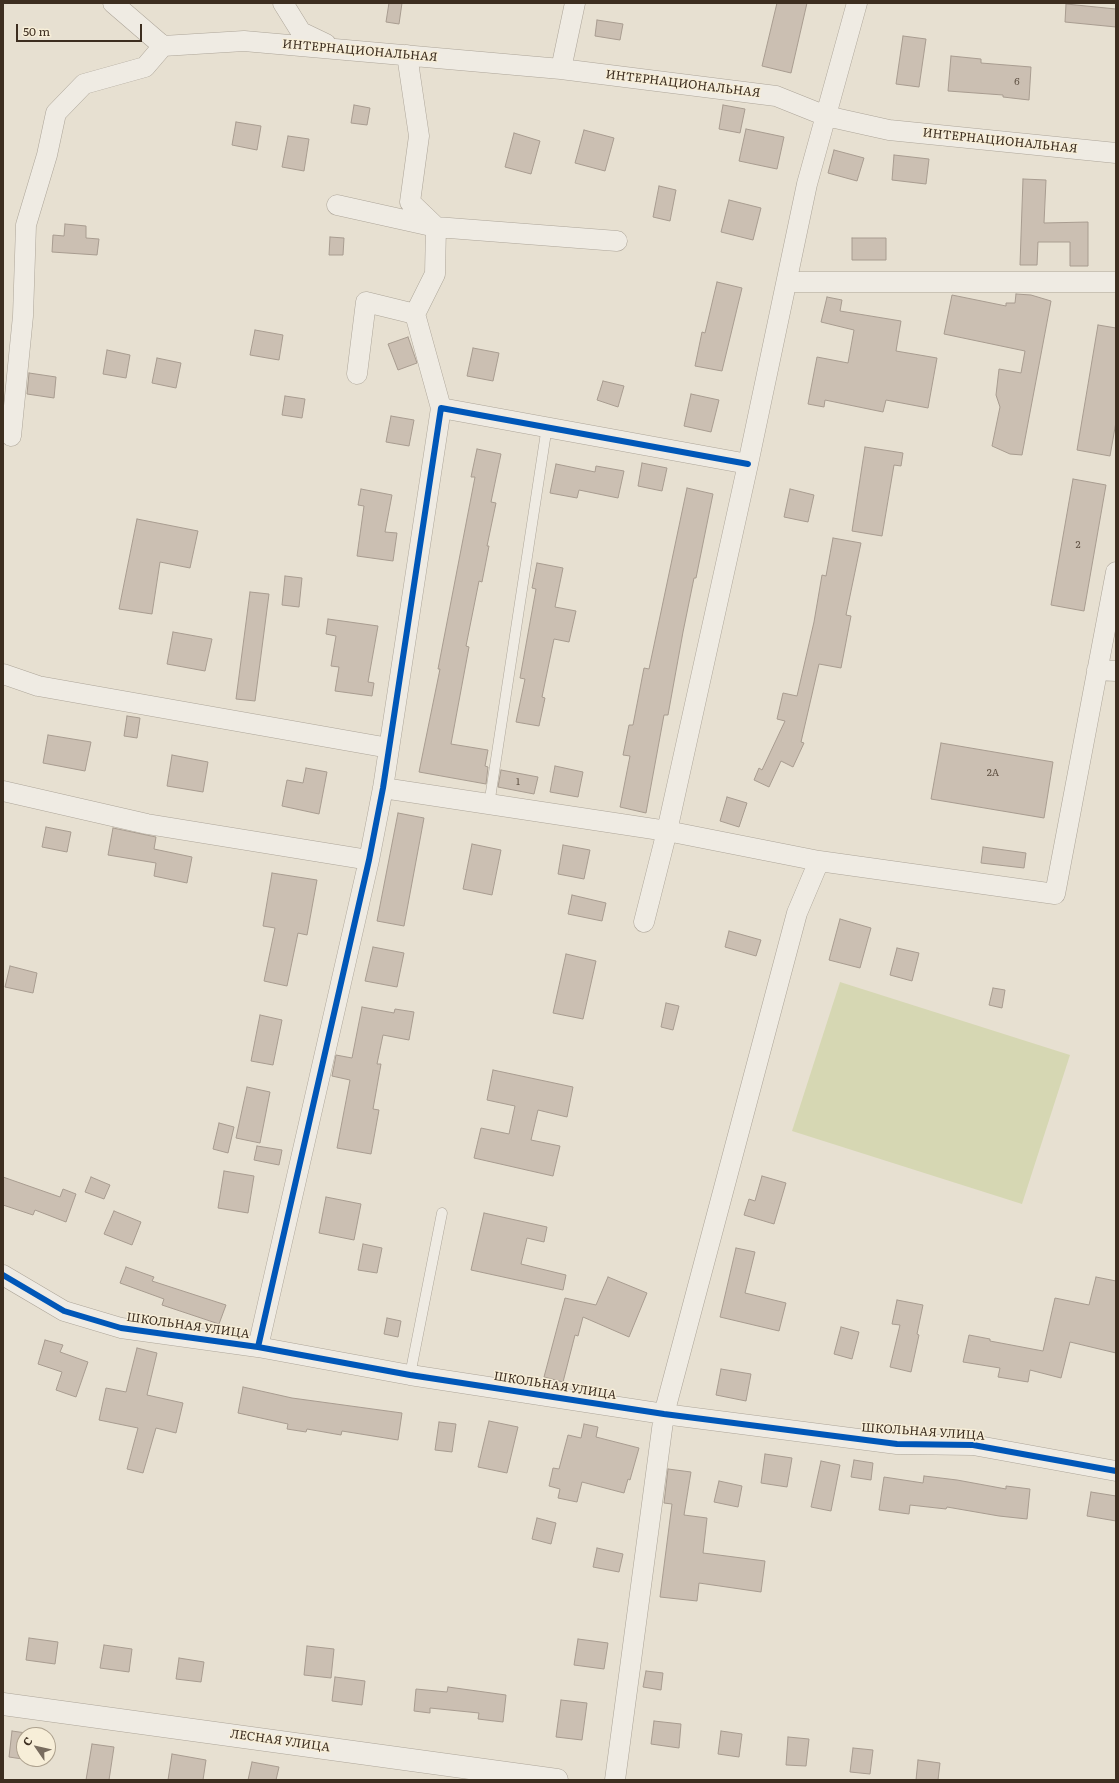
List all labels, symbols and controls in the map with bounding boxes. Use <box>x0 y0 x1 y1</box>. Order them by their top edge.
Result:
scale bar <box>18 16 144 42</box>
text: 50 m <box>23 22 50 40</box>
street label: ИНТЕРНАЦИОНАЛЬНАЯ <box>282 37 438 65</box>
street label: ИНТЕРНАЦИОНАЛЬНАЯ <box>605 67 761 101</box>
house number: 6 <box>1014 76 1020 88</box>
street label: ИНТЕРНАЦИОНАЛЬНАЯ <box>922 126 1078 156</box>
house number: 2 <box>1075 539 1081 551</box>
house number: 2А <box>987 767 999 779</box>
house number: 1 <box>516 776 520 788</box>
street label: ШКОЛЬНАЯ УЛИЦА <box>126 1310 250 1342</box>
street label: ШКОЛЬНАЯ УЛИЦА <box>493 1369 617 1403</box>
street label: ШКОЛЬНАЯ УЛИЦА <box>861 1420 985 1444</box>
north arrow <box>16 1727 56 1767</box>
street label: ЛЕСНАЯ УЛИЦА <box>229 1727 331 1755</box>
text: С <box>18 1733 36 1749</box>

